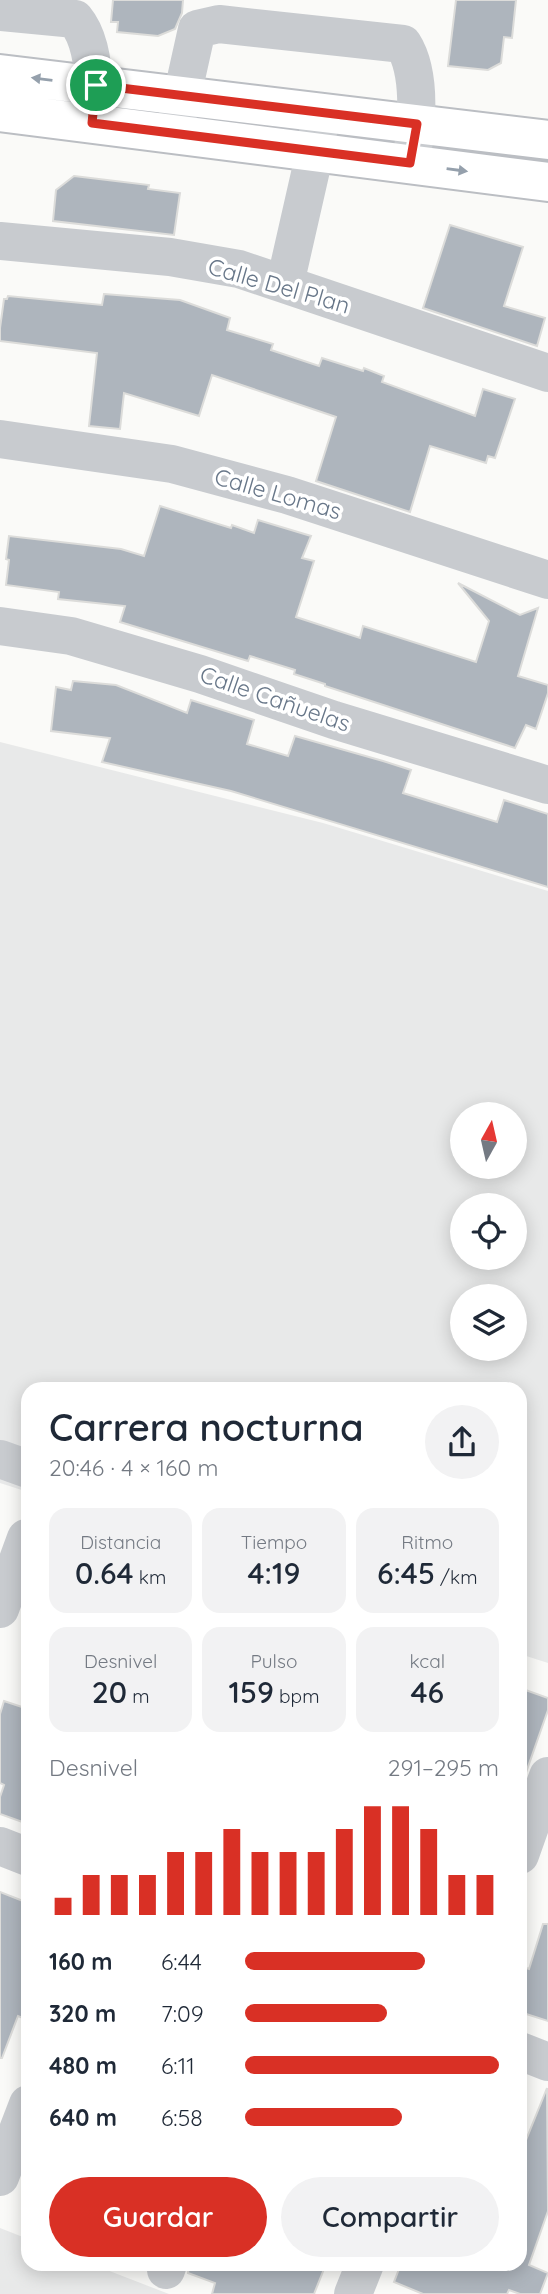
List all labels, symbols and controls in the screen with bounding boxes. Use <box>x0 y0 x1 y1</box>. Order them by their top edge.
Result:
pin <box>66 55 126 115</box>
icon: arrive <box>77 66 115 104</box>
one-way arrow <box>31 73 53 84</box>
one-way arrow <box>446 165 468 176</box>
street label: Calle Del Plan <box>205 251 353 320</box>
street label: Calle Lomas <box>211 462 345 525</box>
street label: Calle Cañuelas <box>196 659 354 738</box>
north arrow <box>450 1102 527 1180</box>
map controls <box>450 1102 527 1361</box>
button: locate <box>450 1193 527 1270</box>
button: layers <box>450 1284 527 1361</box>
text: Carrera nocturna <box>49 1403 364 1451</box>
button: share <box>425 1405 499 1479</box>
text: 20:46 · 4 × 160 m <box>49 1453 218 1482</box>
text: Distancia <box>80 1530 161 1554</box>
text: Tiempo <box>241 1530 307 1554</box>
text: Ritmo <box>401 1530 453 1554</box>
text: 0.64 <box>75 1554 134 1592</box>
text: 4:19 <box>248 1554 300 1592</box>
text: 6:45 <box>377 1554 435 1592</box>
text: km <box>134 1565 166 1589</box>
text: /km <box>435 1565 478 1589</box>
text: Desnivel <box>84 1649 157 1673</box>
text: Pulso <box>251 1649 297 1673</box>
text: kcal <box>410 1649 445 1673</box>
text: 20 <box>92 1673 127 1711</box>
text: 159 <box>229 1673 274 1711</box>
text: 46 <box>411 1673 444 1711</box>
text: m <box>127 1684 150 1708</box>
text: bpm <box>274 1684 319 1708</box>
text: Desnivel <box>49 1753 138 1782</box>
text: 291–295 m <box>388 1753 499 1782</box>
text: 160 m <box>49 1947 112 1976</box>
text: 6:44 <box>161 1947 202 1976</box>
text: 320 m <box>49 1999 116 2028</box>
text: 7:09 <box>161 1999 204 2028</box>
text: 480 m <box>49 2051 117 2080</box>
text: 6:11 <box>161 2051 195 2080</box>
text: 640 m <box>49 2103 117 2132</box>
text: 6:58 <box>161 2103 203 2132</box>
button: Guardar <box>49 2177 267 2257</box>
button: Compartir <box>281 2177 499 2257</box>

